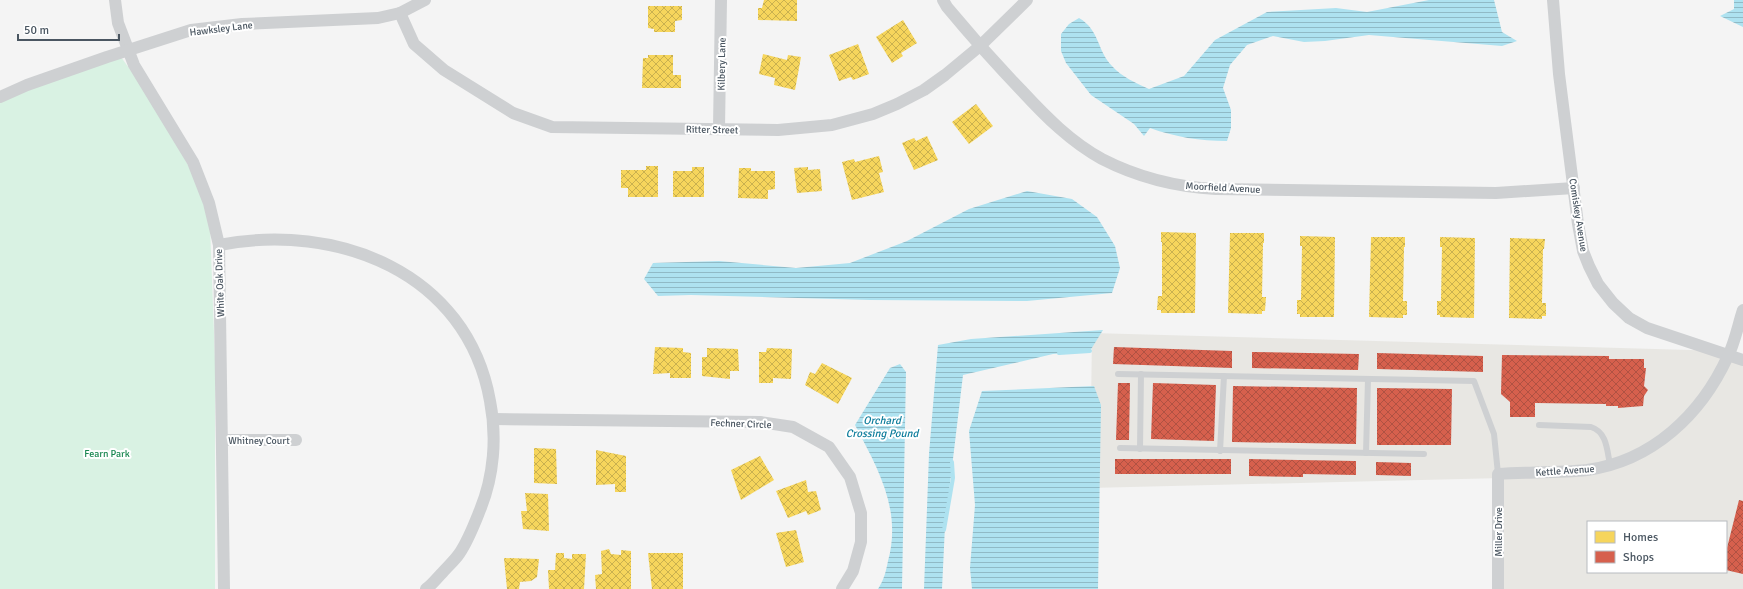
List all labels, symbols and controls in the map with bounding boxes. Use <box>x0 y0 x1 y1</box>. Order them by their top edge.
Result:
scale bar <box>18 16 119 42</box>
street label: Hawksley Lane <box>189 19 253 39</box>
text: 50 m <box>24 23 49 38</box>
street label: Kilbery Lane <box>716 37 728 91</box>
street label: Ritter Street <box>686 124 739 136</box>
street label: Comiskey Avenue <box>1566 178 1590 253</box>
street label: Moorfield Avenue <box>1185 180 1261 196</box>
street label: White Oak Drive <box>213 249 227 317</box>
water label: Orchard Crossing Pound <box>846 414 919 440</box>
street label: Fechner Circle <box>710 417 772 431</box>
street label: Whitney Court <box>228 435 290 447</box>
park label: Fearn Park <box>84 448 130 460</box>
street label: Kettle Avenue <box>1535 463 1595 479</box>
street label: Miller Drive <box>1493 507 1505 557</box>
legend <box>1587 521 1727 573</box>
text: Homes <box>1623 530 1658 545</box>
text: Shops <box>1623 550 1654 565</box>

